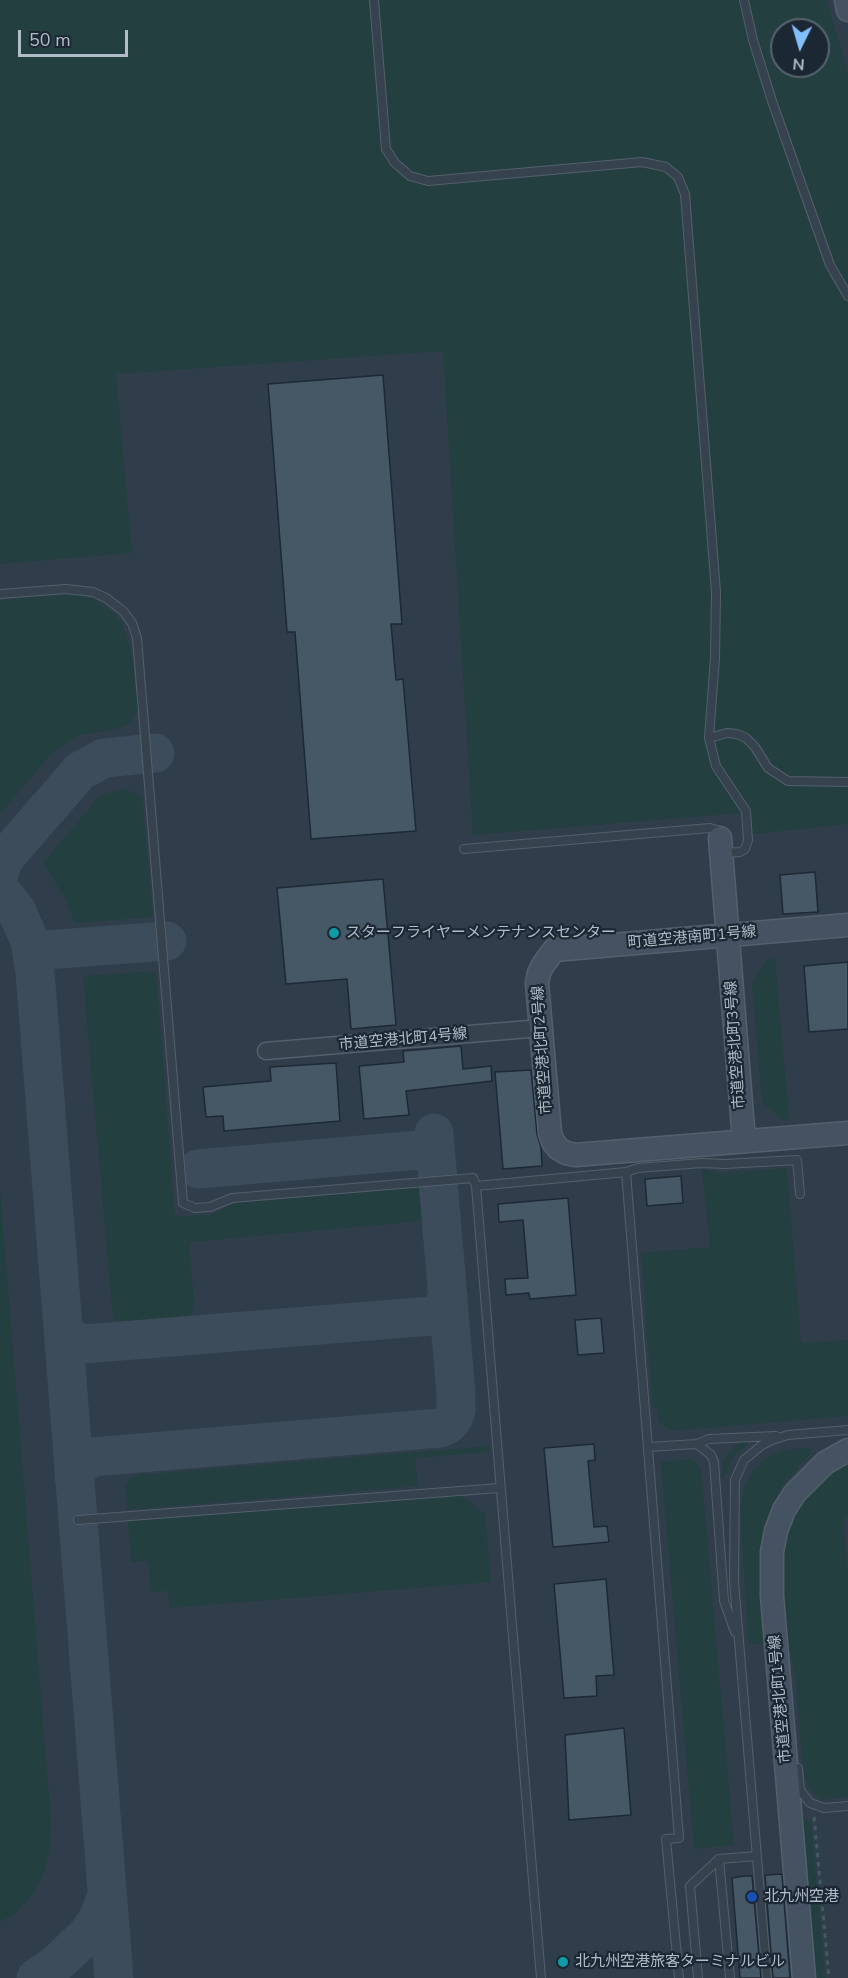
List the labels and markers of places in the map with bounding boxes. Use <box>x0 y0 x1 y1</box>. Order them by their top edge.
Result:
place label: スターフライヤーメンテナンスセンター <box>346 924 616 942</box>
marker: スターフライヤーメンテナンスセンター <box>327 926 341 940</box>
place label: 北九州空港 <box>764 1888 839 1906</box>
marker: 北九州空港 <box>745 1890 759 1904</box>
place label: 北九州空港旅客ターミナルビル <box>575 1953 785 1971</box>
marker: 北九州空港旅客ターミナルビル <box>556 1955 570 1969</box>

